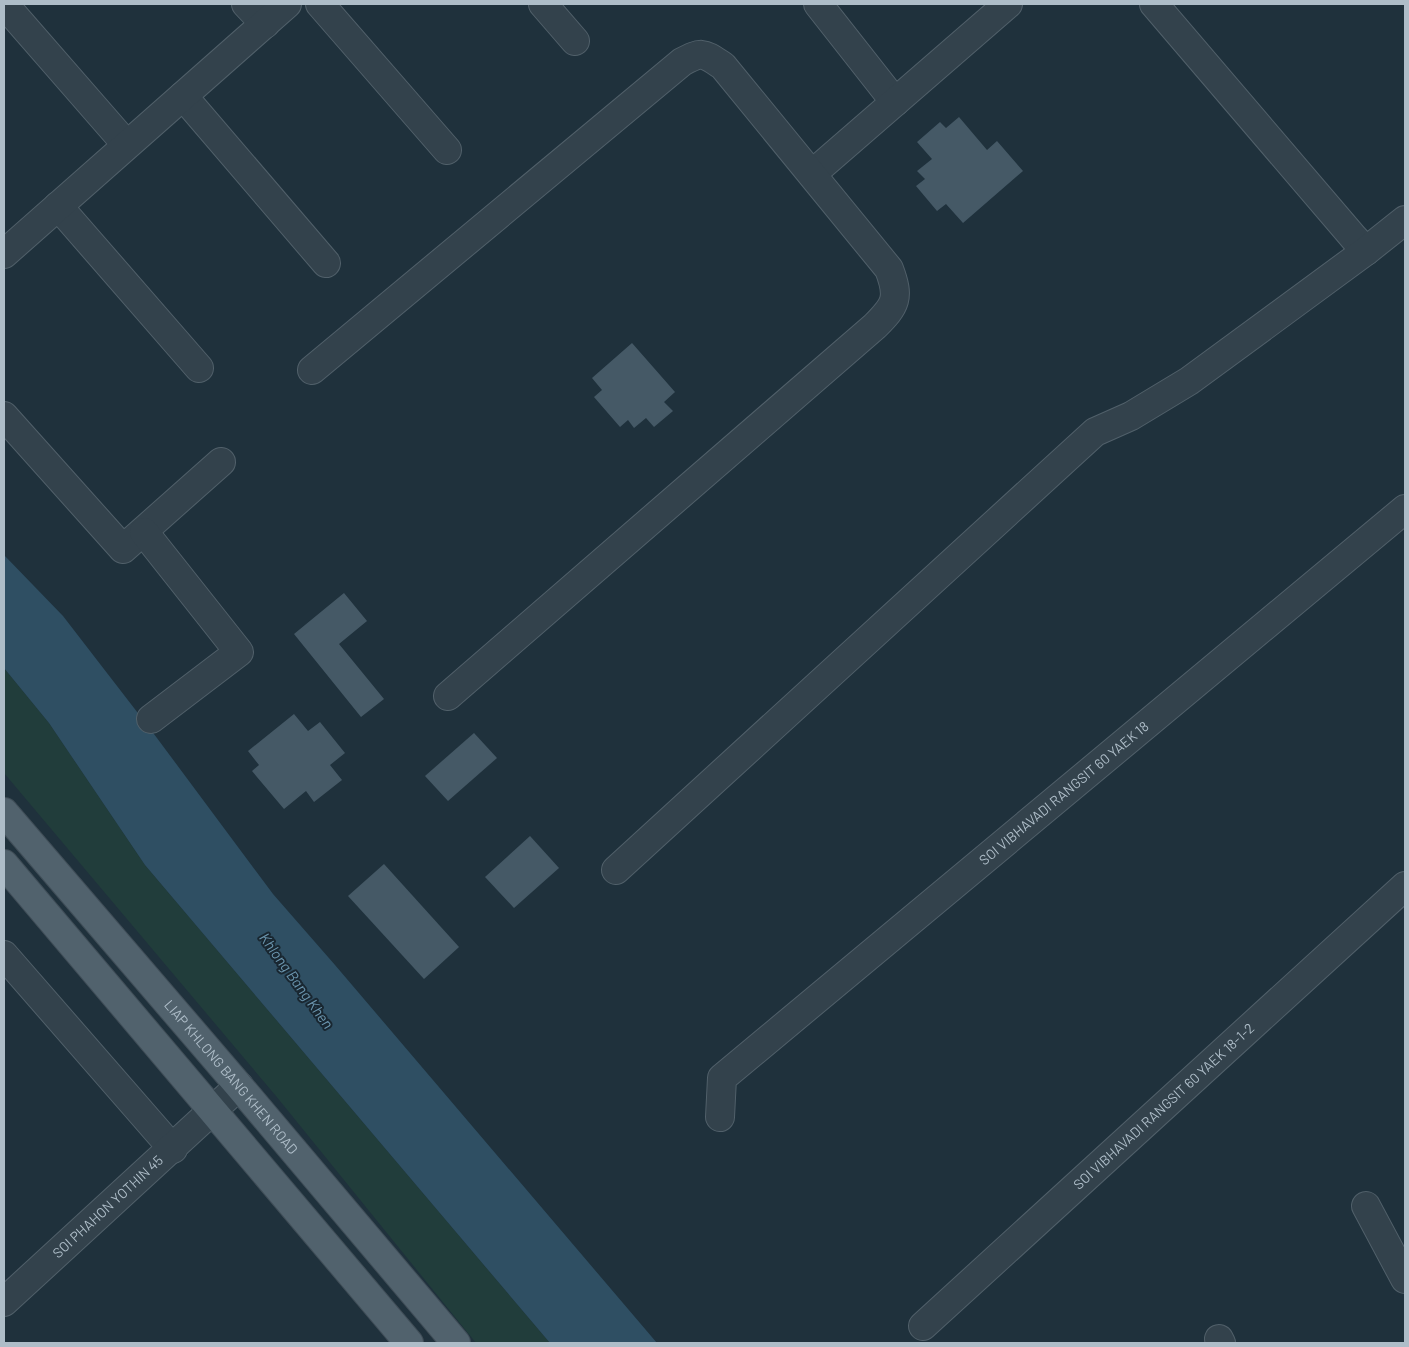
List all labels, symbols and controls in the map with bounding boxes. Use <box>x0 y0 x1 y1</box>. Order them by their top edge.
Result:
street label: SOI VIBHAVADI RANGSIT 60 YAEK 18 <box>975 717 1152 868</box>
water label: Khlong Bang Khen <box>256 929 338 1032</box>
street label: LIAP KHLONG BANG KHEN ROAD <box>161 996 302 1157</box>
street label: SOI VIBHAVADI RANGSIT 60 YAEK 18-1-2 <box>1070 1019 1257 1193</box>
street label: SOI PHAHON YOTHIN 45 <box>49 1151 166 1261</box>

